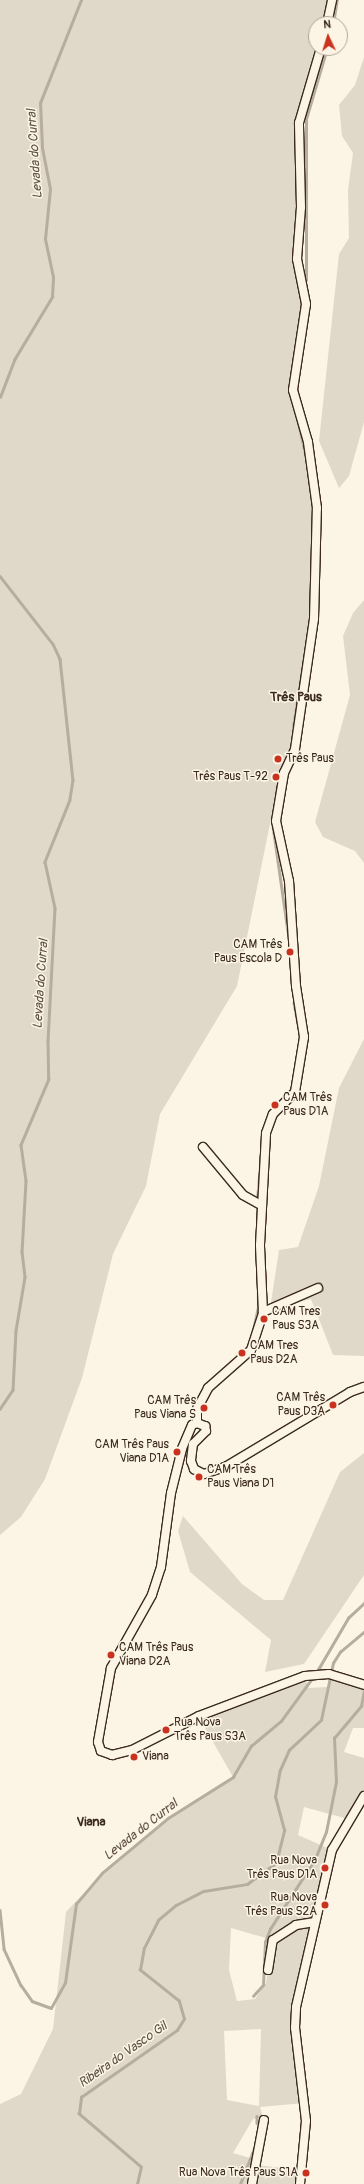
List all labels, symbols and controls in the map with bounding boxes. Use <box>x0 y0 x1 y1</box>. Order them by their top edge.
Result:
north arrow <box>308 16 348 56</box>
text: N <box>323 18 331 31</box>
water label: Levada do Curral <box>24 109 46 199</box>
district label: Três Paus <box>270 689 322 705</box>
place label: Três Paus <box>286 752 334 766</box>
marker: Três Paus <box>273 754 283 764</box>
place label: Três Paus T-92 <box>193 770 268 784</box>
marker: Três Paus T-92 <box>271 772 281 782</box>
place label: CAM Três Paus Escola D <box>214 938 282 966</box>
water label: Levada do Curral <box>30 939 52 1029</box>
marker: CAM Três Paus Escola D <box>285 947 295 957</box>
place label: CAM Três Paus D1A <box>283 1091 332 1119</box>
marker: CAM Três Paus D1A <box>270 1100 280 1110</box>
place label: CAM Tres Paus S3A <box>272 1305 320 1333</box>
marker: CAM Tres Paus S3A <box>259 1314 269 1324</box>
place label: CAM Tres Paus D2A <box>250 1339 298 1367</box>
marker: CAM Tres Paus D2A <box>237 1348 247 1358</box>
place label: CAM Três Paus D3A <box>276 1391 325 1419</box>
place label: CAM Três Paus Viana S <box>134 1394 196 1422</box>
marker: CAM Três Paus D3A <box>328 1400 338 1410</box>
marker: CAM Três Paus Viana S <box>199 1403 209 1413</box>
place label: CAM Três Paus Viana D1A <box>95 1438 169 1466</box>
marker: CAM Três Paus Viana D1A <box>172 1447 182 1457</box>
place label: CAM Três Paus Viana D1 <box>207 1463 274 1491</box>
marker: CAM Três Paus Viana D1 <box>194 1472 204 1482</box>
place label: CAM Três Paus Viana D2A <box>119 1641 193 1669</box>
marker: CAM Três Paus Viana D2A <box>106 1650 116 1660</box>
place label: Rua Nova Três Paus S3A <box>174 1716 246 1744</box>
marker: Rua Nova Três Paus S3A <box>161 1725 171 1735</box>
place label: Viana <box>142 1750 169 1764</box>
marker: Viana <box>129 1752 139 1762</box>
water label: Levada do Curral <box>101 1796 181 1864</box>
district label: Viana <box>76 1814 106 1830</box>
place label: Rua Nova Três Paus D1A <box>247 1854 317 1882</box>
marker: Rua Nova Três Paus D1A <box>320 1863 330 1873</box>
place label: Rua Nova Três Paus S2A <box>245 1891 317 1919</box>
marker: Rua Nova Três Paus S2A <box>320 1900 330 1910</box>
water label: Ribeira do Vasco Gil <box>76 2019 170 2091</box>
place label: Rua Nova Três Paus S1A <box>179 2166 298 2180</box>
marker: Rua Nova Três Paus S1A <box>301 2168 311 2178</box>

